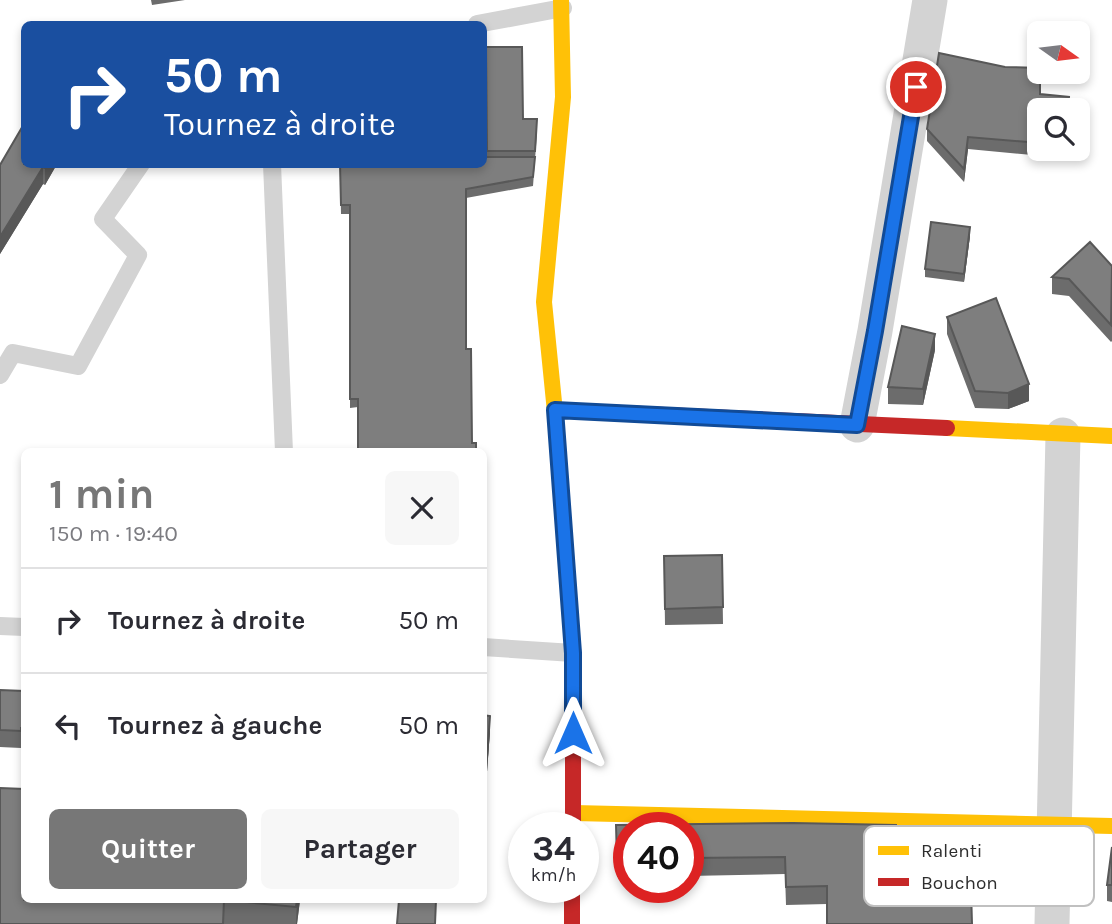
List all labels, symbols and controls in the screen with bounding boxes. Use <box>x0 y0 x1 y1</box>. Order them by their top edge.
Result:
north arrow <box>1027 21 1090 84</box>
map controls <box>1027 21 1090 161</box>
text: 50 m <box>164 47 282 104</box>
icon: right <box>49 49 140 140</box>
pin <box>886 57 946 117</box>
icon: arrive <box>897 68 935 106</box>
button: search <box>1027 98 1090 161</box>
text: Tournez à droite <box>164 106 396 143</box>
text: 1 min <box>49 469 154 519</box>
button: close <box>385 471 459 545</box>
text: 150 m · 19:40 <box>49 520 178 547</box>
icon: right <box>49 602 87 640</box>
text: Tournez à droite <box>108 605 305 636</box>
text: 50 m <box>398 605 459 636</box>
position arrow <box>536 696 610 770</box>
icon: left <box>49 707 87 745</box>
text: Tournez à gauche <box>108 710 322 741</box>
text: 50 m <box>398 710 459 741</box>
button: Quitter <box>49 809 247 889</box>
button: Partager <box>261 809 459 889</box>
speed limit sign: 40 <box>613 812 704 903</box>
legend <box>864 826 1094 906</box>
text: 34 <box>532 828 575 869</box>
text: Ralenti <box>921 840 982 862</box>
text: km/h <box>531 864 576 886</box>
text: Bouchon <box>921 872 998 894</box>

